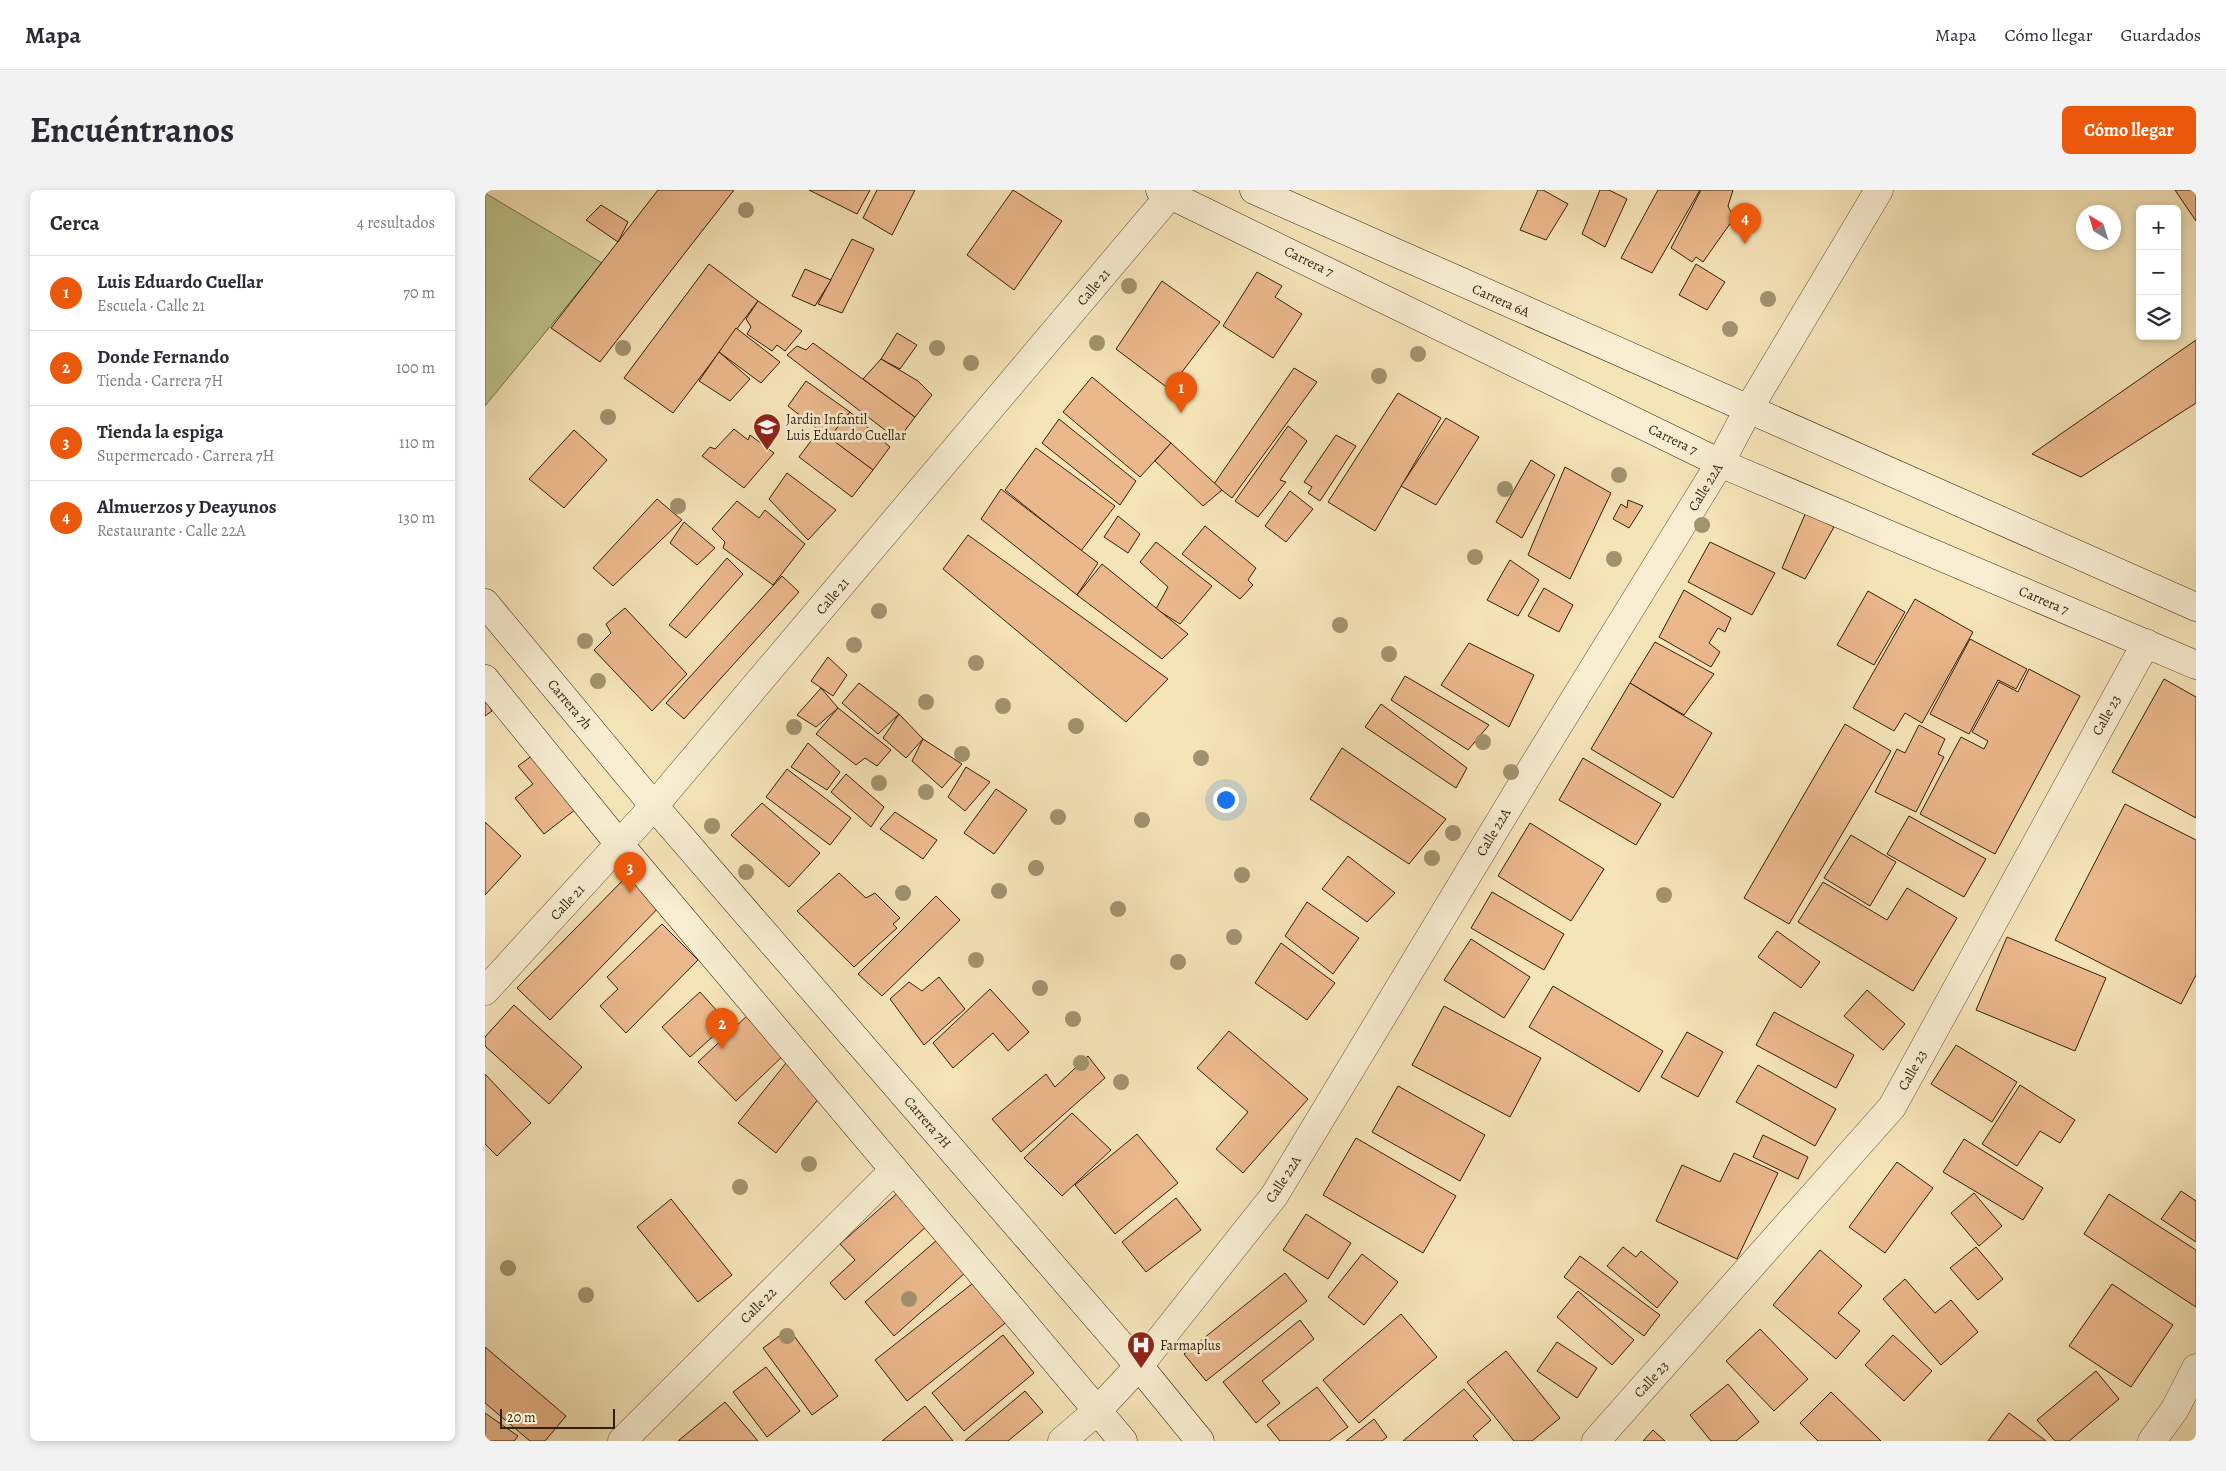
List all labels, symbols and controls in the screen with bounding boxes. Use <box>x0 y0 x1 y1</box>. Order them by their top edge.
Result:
text: Mapa <box>25 19 81 51</box>
text: Mapa <box>1935 23 1976 47</box>
text: Cómo llegar <box>2004 23 2093 47</box>
text: Guardados <box>2121 23 2201 47</box>
text: Encuéntranos <box>30 106 234 154</box>
button: Cómo llegar <box>2062 106 2196 154</box>
pin: 4 <box>1729 203 1761 244</box>
north arrow <box>2076 205 2121 250</box>
map controls <box>2136 205 2181 340</box>
button: + <box>2136 205 2181 250</box>
text: Cerca <box>50 209 100 237</box>
text: 4 resultados <box>357 212 435 234</box>
street label: Carrera 7 <box>1281 241 1337 282</box>
button: − <box>2136 250 2181 295</box>
street label: Calle 21 <box>1072 265 1114 310</box>
text: Luis Eduardo Cuellar <box>97 269 263 295</box>
street label: Carrera 6A <box>1469 279 1533 322</box>
text: 1 <box>63 282 69 304</box>
text: 70 m <box>403 282 435 304</box>
text: Escuela · Calle 21 <box>97 295 205 317</box>
button: layers <box>2136 295 2181 340</box>
text: Donde Fernando <box>97 344 229 370</box>
text: 2 <box>62 357 70 379</box>
text: 100 m <box>396 357 435 379</box>
text: Tienda · Carrera 7H <box>97 370 223 392</box>
pin: 1 <box>1165 372 1197 413</box>
place label: Jardin Infantil Luis Eduardo Cuellar <box>786 410 907 445</box>
school or university icon: Jardin Infantil Luis Eduardo Cuellar <box>752 412 782 451</box>
text: Tienda la espiga <box>97 419 224 445</box>
street label: Carrera 7 <box>1645 419 1701 460</box>
text: 3 <box>63 432 69 454</box>
text: 110 m <box>399 432 435 454</box>
text: Supermercado · Carrera 7H <box>97 445 275 467</box>
street label: Calle 22A <box>1684 459 1728 515</box>
text: Almuerzos y Deayunos <box>97 494 277 520</box>
text: 4 <box>62 507 70 529</box>
text: 130 m <box>398 507 435 529</box>
text: Restaurante · Calle 22A <box>97 520 246 542</box>
street label: Calle 21 <box>811 574 853 619</box>
street label: Carrera 7 <box>2016 581 2072 620</box>
street label: Carrera 7h <box>543 675 597 734</box>
street label: Calle 23 <box>2088 691 2125 739</box>
your location <box>1213 787 1239 813</box>
street label: Calle 22A <box>1472 804 1516 860</box>
pin: 3 <box>614 852 646 893</box>
street label: Calle 21 <box>546 880 589 924</box>
pin: 2 <box>706 1008 738 1049</box>
street label: Calle 23 <box>1894 1046 1931 1094</box>
street label: Carrera 7H <box>900 1092 955 1152</box>
street label: Calle 22A <box>1261 1151 1306 1207</box>
street label: Calle 22 <box>736 1283 781 1328</box>
hospital icon: Farmaplus <box>1126 1330 1156 1369</box>
place label: Farmaplus <box>1160 1336 1221 1355</box>
street label: Calle 23 <box>1630 1357 1673 1402</box>
scale bar <box>500 1406 615 1429</box>
text: 20 m <box>507 1408 536 1427</box>

